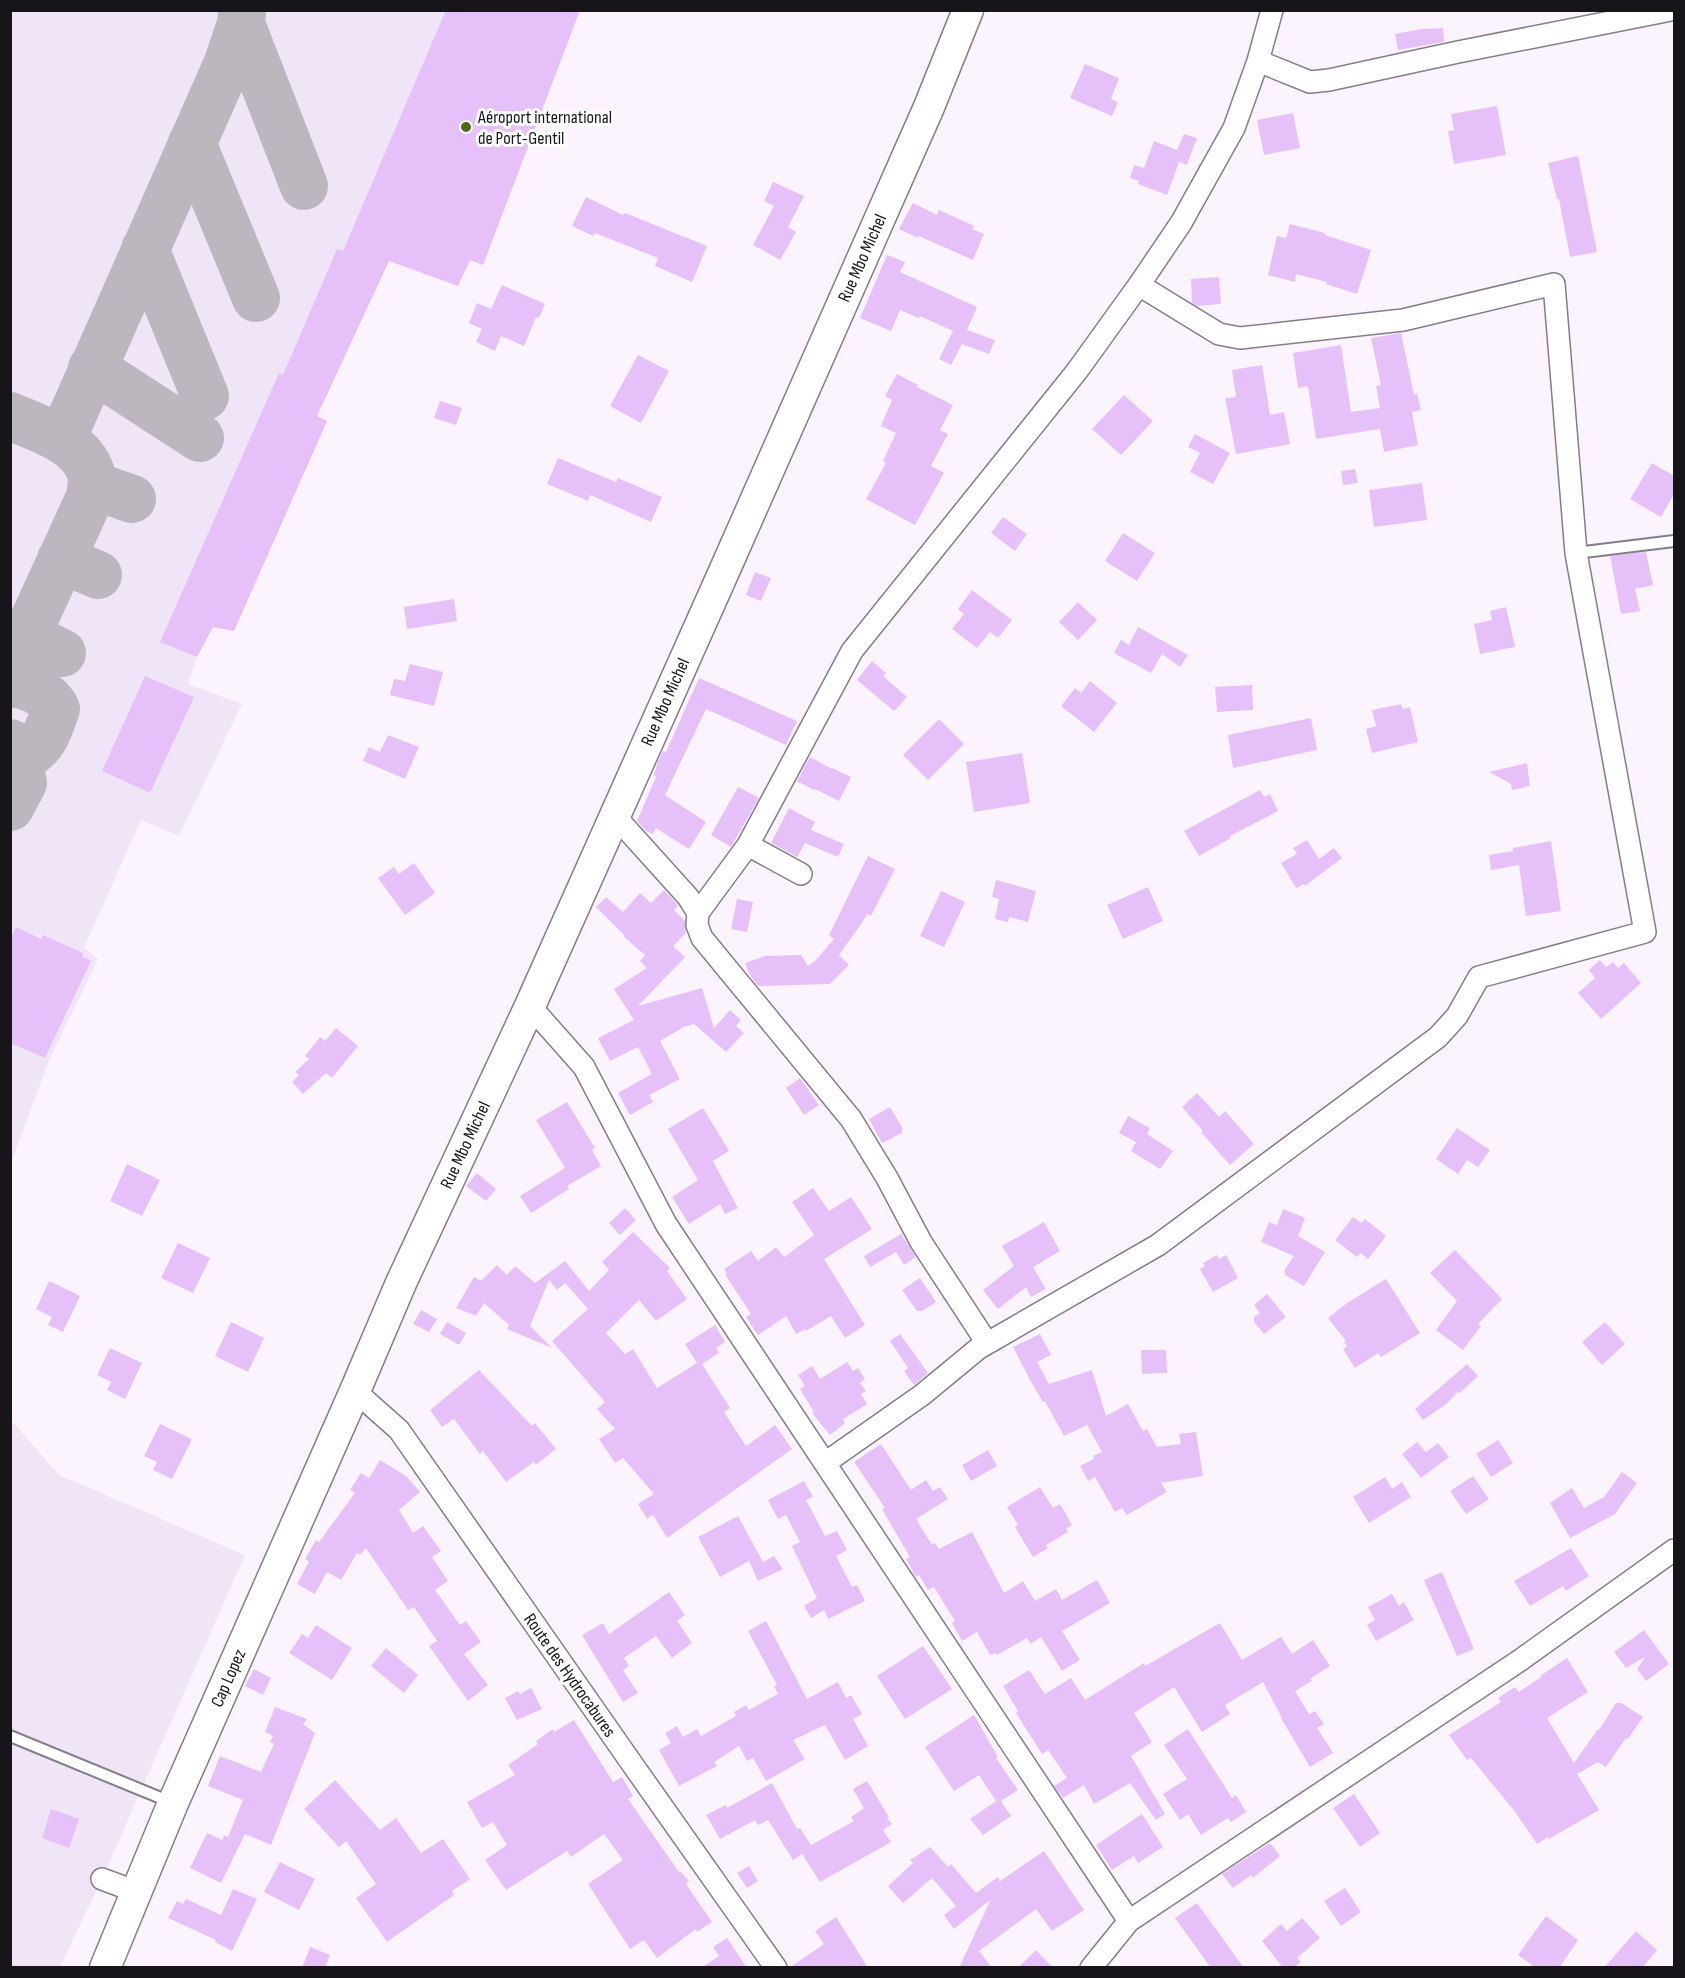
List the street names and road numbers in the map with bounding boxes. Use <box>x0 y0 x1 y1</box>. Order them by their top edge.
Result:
street label: Rue Mbo Michel <box>834 211 891 305</box>
street label: Rue Mbo Michel <box>637 655 694 749</box>
street label: Rue Mbo Michel <box>436 1098 495 1192</box>
street label: Route des Hydrocabures <box>519 1610 620 1741</box>
street label: Cap Lopez <box>207 1646 251 1710</box>

